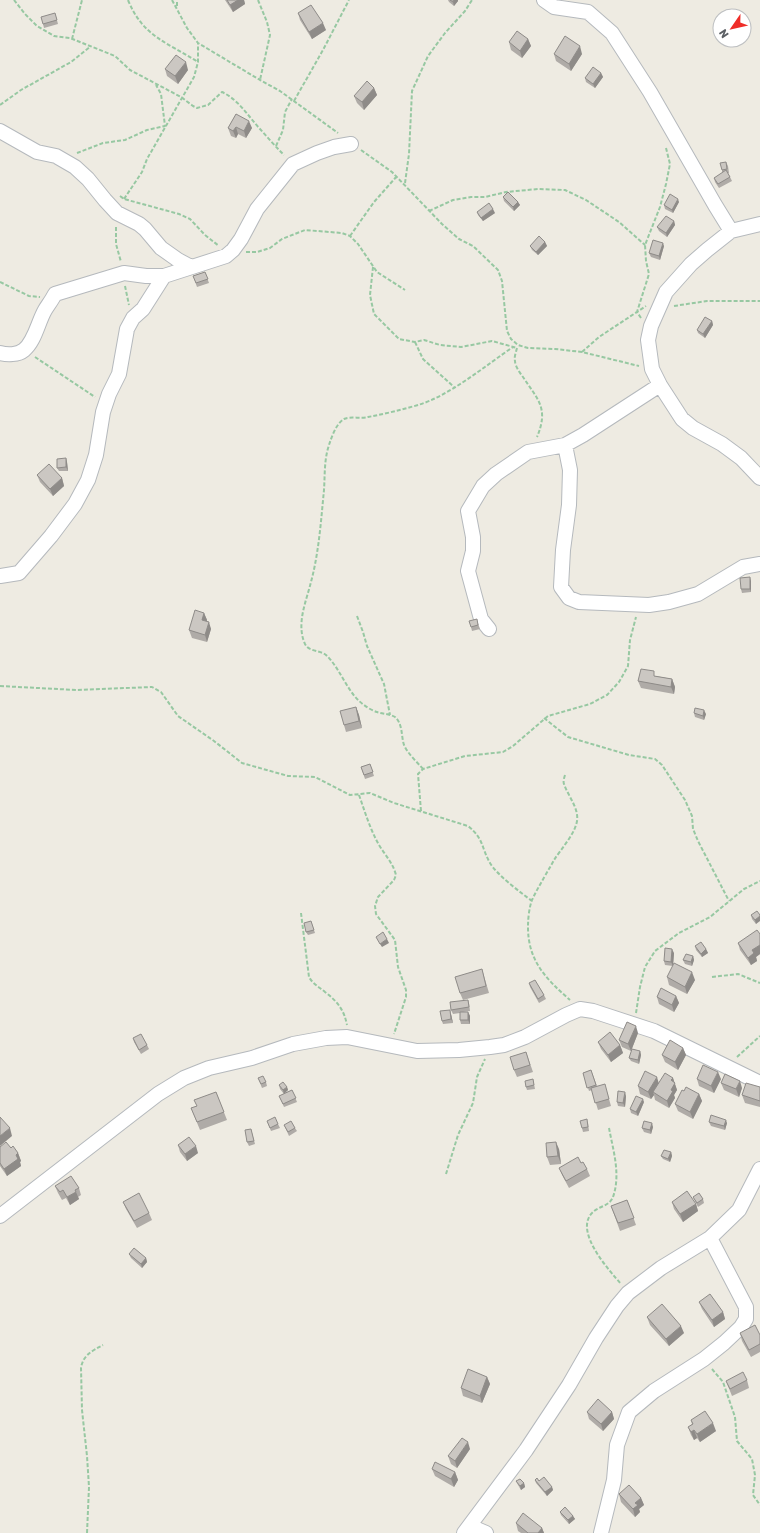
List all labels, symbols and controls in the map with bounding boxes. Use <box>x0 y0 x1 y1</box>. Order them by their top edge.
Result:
north arrow <box>712 8 752 48</box>
text: N <box>716 26 732 40</box>

